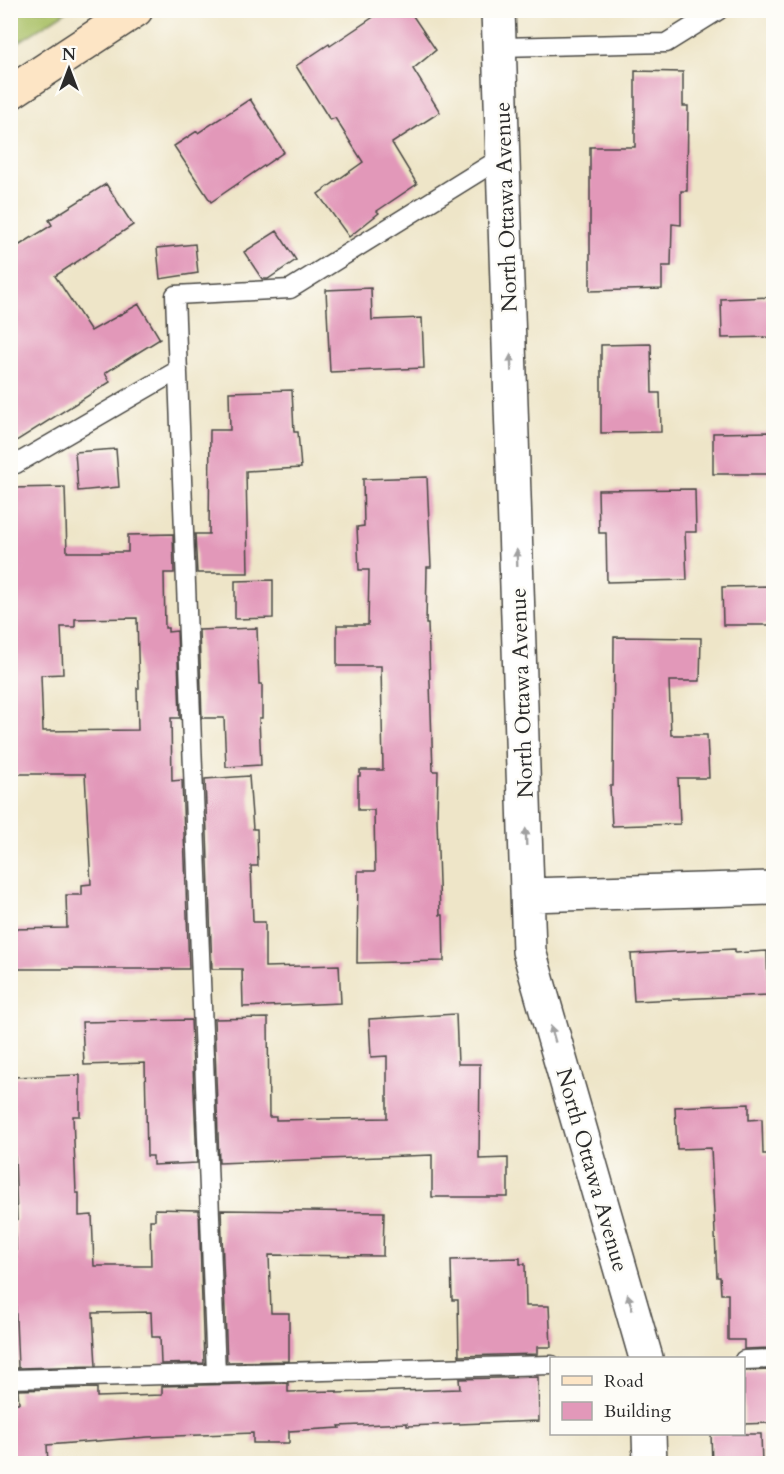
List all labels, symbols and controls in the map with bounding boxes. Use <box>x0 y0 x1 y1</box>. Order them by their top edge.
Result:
north arrow <box>39 39 99 99</box>
text: N <box>62 44 76 66</box>
street label: North Ottawa Avenue <box>487 101 525 313</box>
one-way arrow <box>506 354 516 373</box>
one-way arrow <box>513 549 522 568</box>
street label: North Ottawa Avenue <box>503 587 541 799</box>
one-way arrow <box>522 827 531 846</box>
one-way arrow <box>548 1025 557 1043</box>
street label: North Ottawa Avenue <box>549 1065 635 1275</box>
one-way arrow <box>625 1293 634 1311</box>
legend <box>550 1357 745 1435</box>
text: Road <box>604 1369 644 1394</box>
text: Building <box>604 1399 672 1424</box>

